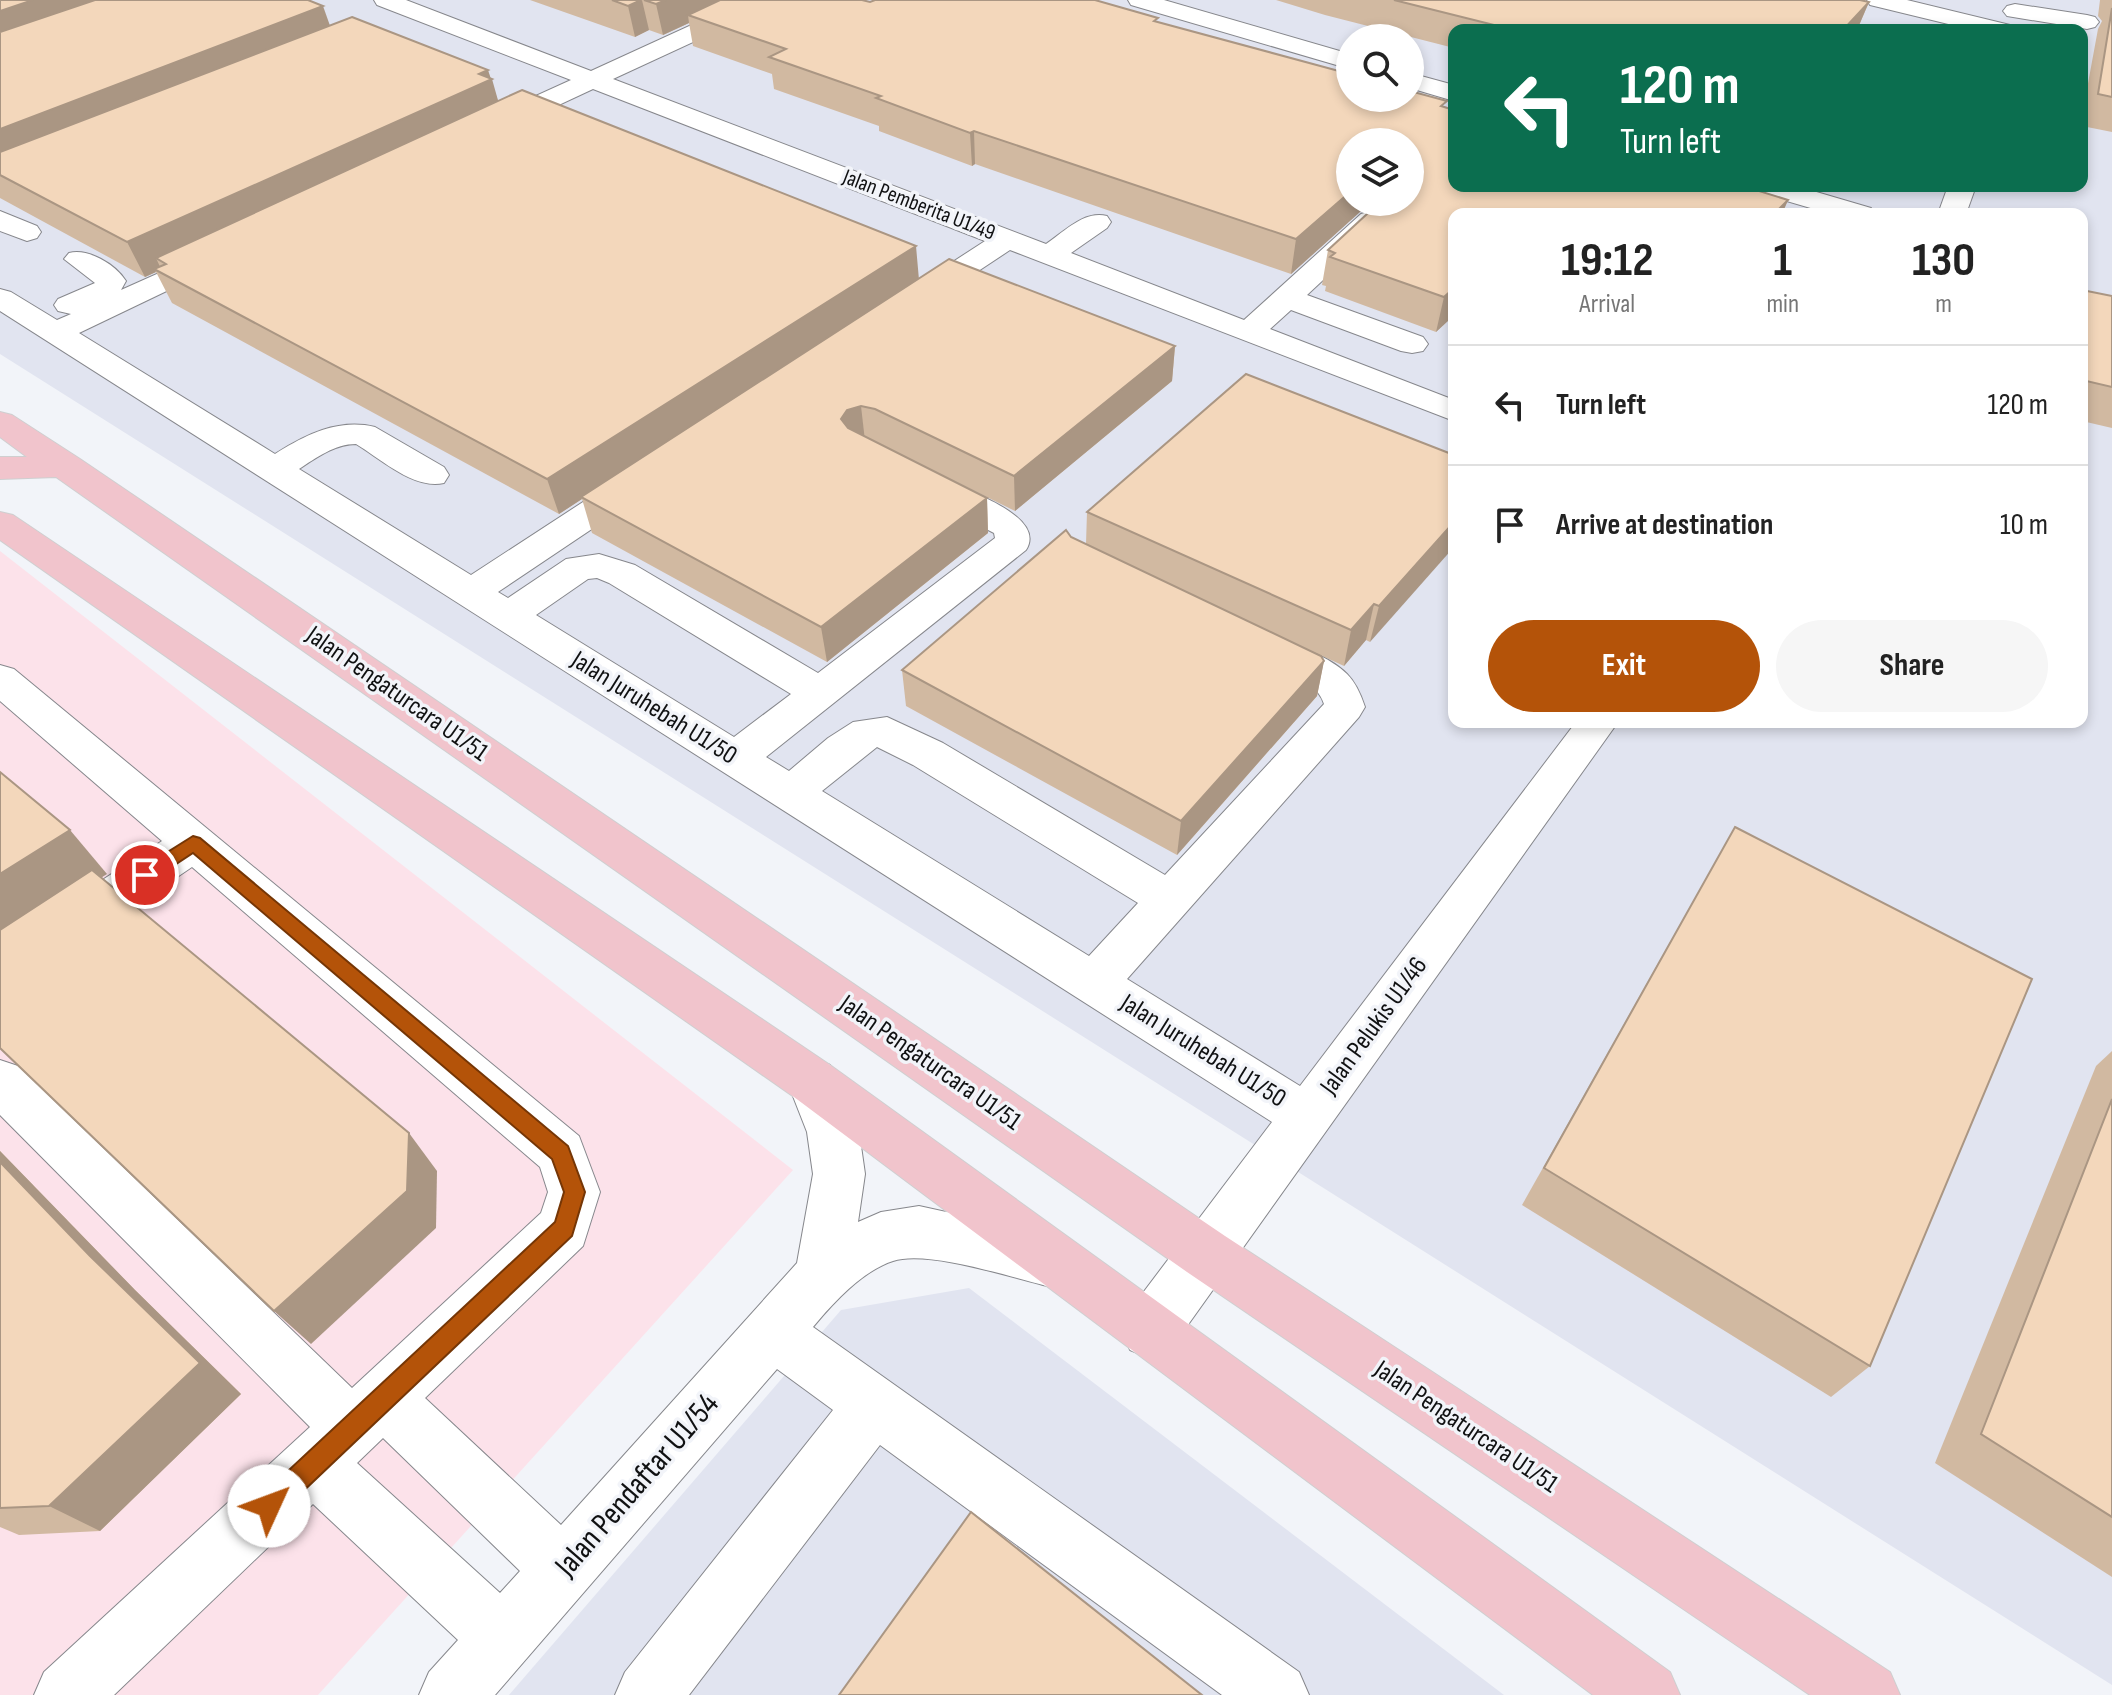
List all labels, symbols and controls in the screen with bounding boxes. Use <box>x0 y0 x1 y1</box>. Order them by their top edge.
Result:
map controls <box>1336 24 1424 216</box>
button: search <box>1336 24 1424 112</box>
text: 120 m <box>1620 53 1740 120</box>
icon: left <box>1488 56 1592 160</box>
text: Turn left <box>1620 121 1721 164</box>
button: layers <box>1336 128 1424 216</box>
street label: Jalan Pemberita U1/49 <box>838 163 999 246</box>
text: 19:12 <box>1561 232 1654 289</box>
text: 1 <box>1773 232 1792 289</box>
text: 130 <box>1912 232 1975 289</box>
text: Arrival <box>1579 289 1635 320</box>
text: min <box>1766 289 1799 320</box>
text: m <box>1935 289 1952 320</box>
icon: left <box>1488 383 1532 427</box>
text: Turn left <box>1556 387 1646 423</box>
text: 120 m <box>1987 387 2048 423</box>
icon: arrive <box>1488 503 1532 547</box>
text: Arrive at destination <box>1556 507 1773 543</box>
text: 10 m <box>2000 507 2048 543</box>
street label: Jalan Pengaturcara U1/51 <box>299 619 494 768</box>
button: Exit <box>1488 620 1760 712</box>
button: Share <box>1776 620 2048 712</box>
street label: Jalan Juruhebah U1/50 <box>565 644 743 771</box>
pin <box>111 841 179 909</box>
icon: arrive <box>123 853 167 897</box>
street label: Jalan Pelukis U1/46 <box>1313 951 1434 1102</box>
street label: Jalan Juruhebah U1/50 <box>1114 987 1292 1114</box>
street label: Jalan Pengaturcara U1/51 <box>832 988 1027 1137</box>
street label: Jalan Pengaturcara U1/51 <box>1368 1354 1564 1500</box>
street label: Jalan Pendaftar U1/54 <box>546 1385 727 1585</box>
position arrow <box>227 1464 311 1548</box>

